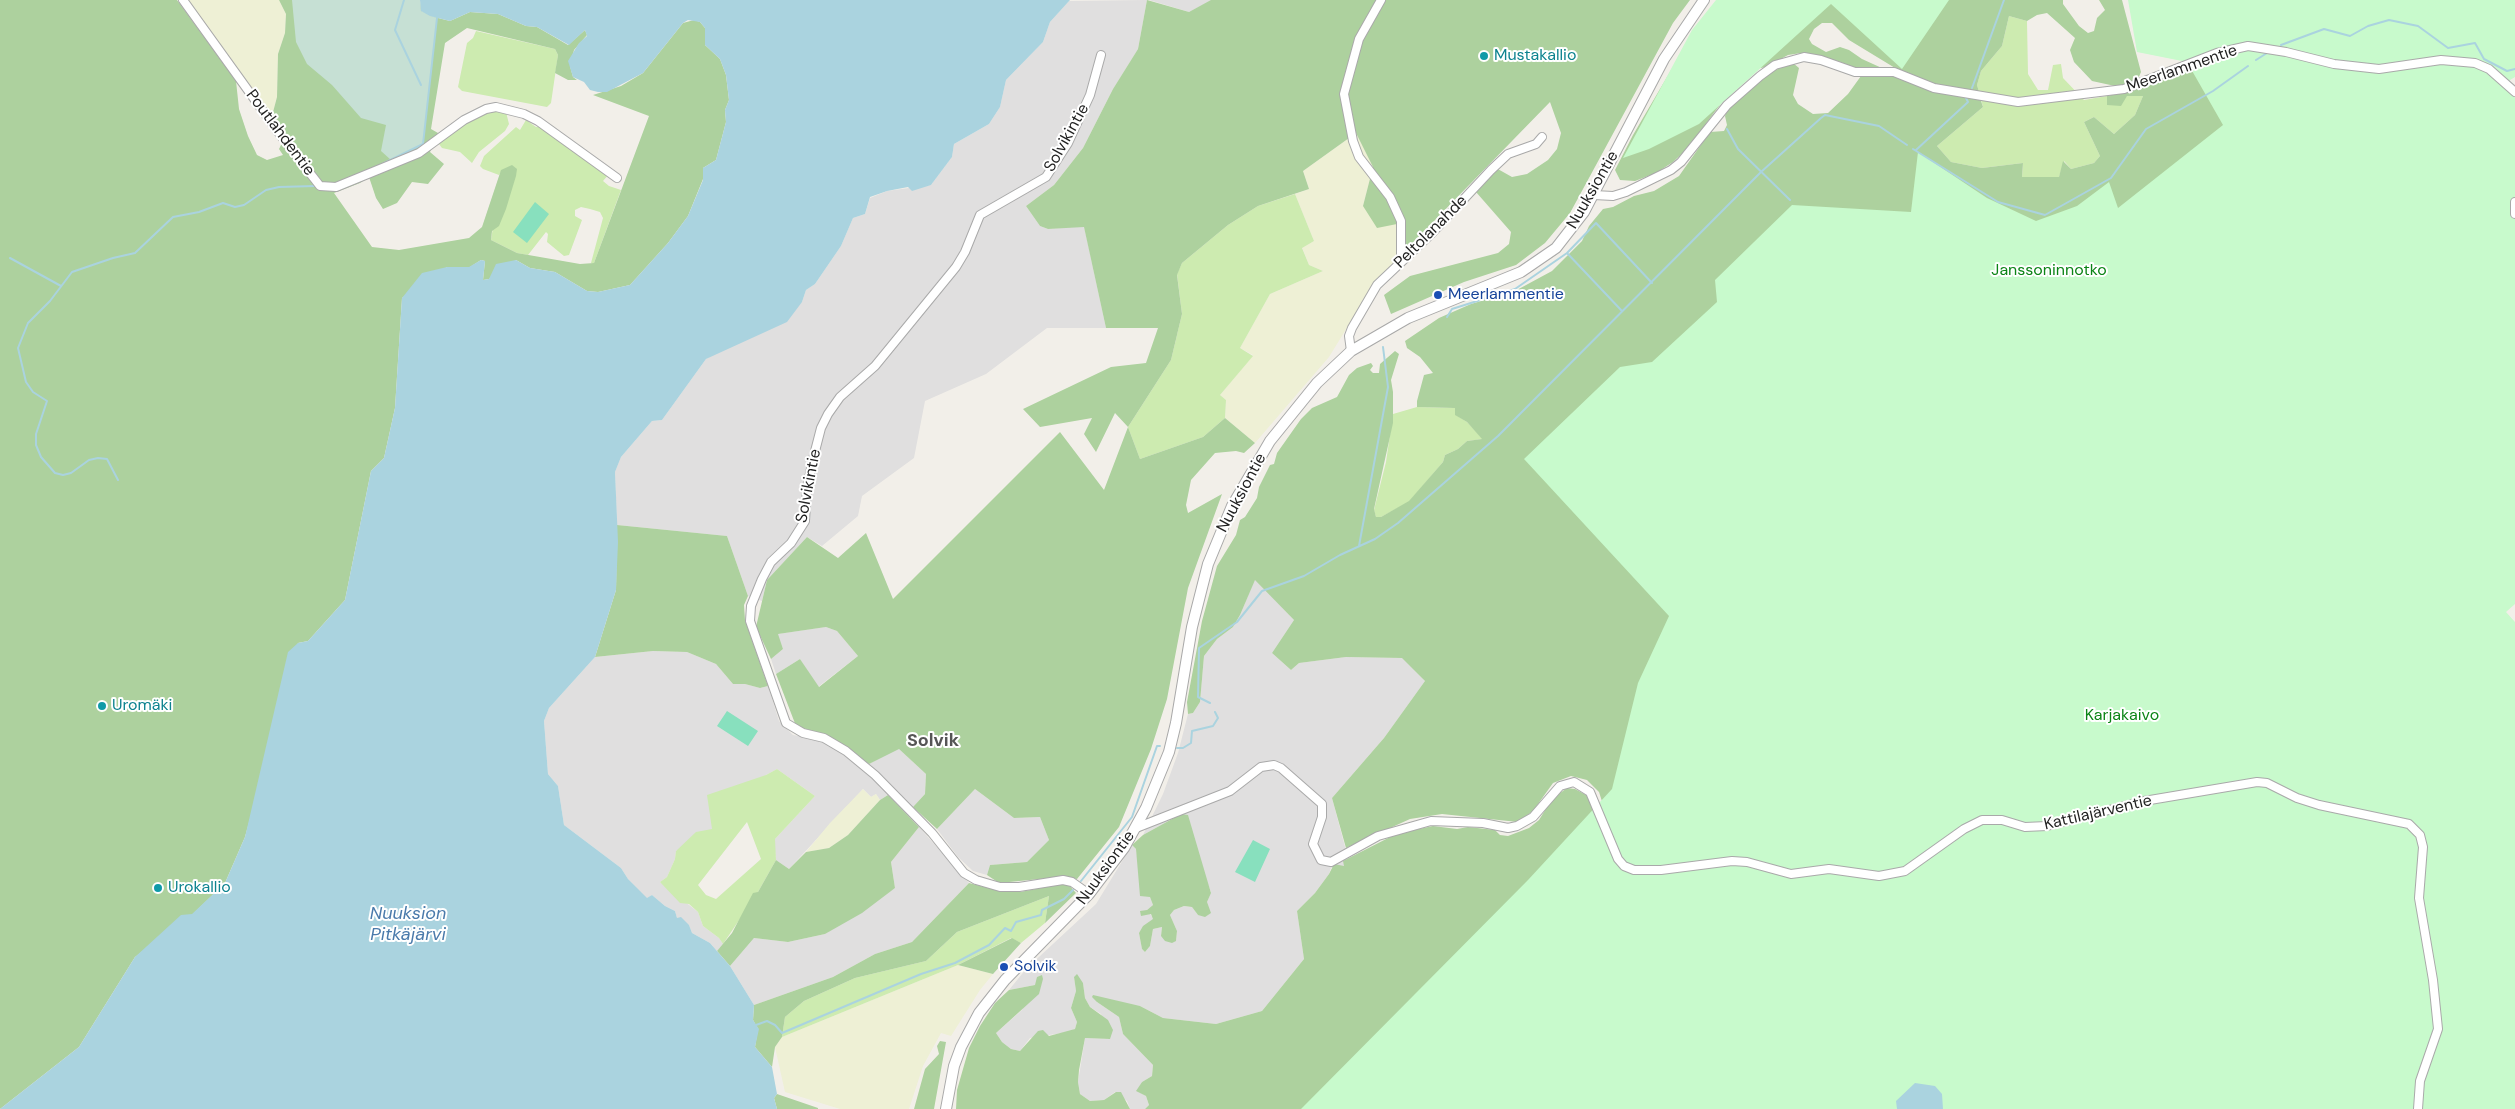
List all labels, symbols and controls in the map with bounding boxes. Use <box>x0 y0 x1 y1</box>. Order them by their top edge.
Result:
street label: Meerlammentie <box>2124 41 2240 97</box>
place label: Mustakallio <box>1494 46 1576 66</box>
marker: Mustakallio <box>1478 50 1490 62</box>
street label: Poutlahdentie <box>241 86 319 180</box>
street label: Solvikintie <box>1040 101 1094 175</box>
street label: Nuuksiontie <box>1563 148 1623 232</box>
street label: Peltolanahde <box>1390 191 1472 273</box>
park label: Janssoninnotko <box>1991 261 2107 281</box>
place label: Meerlammentie <box>1448 285 1564 305</box>
marker: Meerlammentie <box>1432 289 1444 301</box>
street label: Solvikintie <box>792 447 826 525</box>
street label: Nuuksiontie <box>1213 450 1271 536</box>
place label: Uromäki <box>112 696 172 716</box>
marker: Uromäki <box>96 700 108 712</box>
park label: Karjakaivo <box>2085 706 2159 726</box>
district label: Solvik <box>907 730 959 752</box>
street label: Kattilajärventie <box>2042 791 2154 835</box>
street label: Nuuksiontie <box>1073 827 1139 909</box>
place label: Urokallio <box>168 878 231 898</box>
marker: Urokallio <box>152 882 164 894</box>
water label: Nuuksion Pitkäjärvi <box>370 903 446 946</box>
place label: Solvik <box>1014 957 1057 977</box>
marker: Solvik <box>998 961 1010 973</box>

